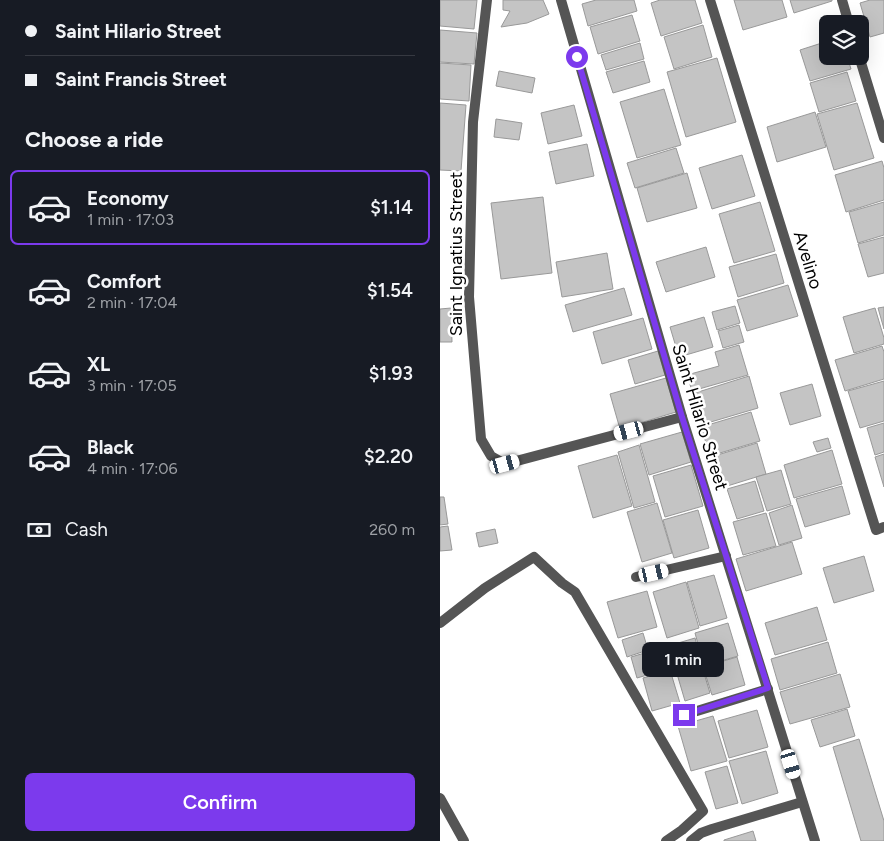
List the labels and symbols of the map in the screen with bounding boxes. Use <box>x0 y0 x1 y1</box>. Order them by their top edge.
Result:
route start <box>566 46 588 68</box>
street label: Saint Ignatius Street <box>445 171 467 336</box>
street label: Avelino <box>789 228 827 292</box>
street label: Saint Hilario Street <box>667 341 733 493</box>
car <box>612 420 645 442</box>
car <box>488 453 521 475</box>
car <box>637 562 670 584</box>
callout: 1 min <box>643 642 725 678</box>
route end <box>673 704 695 726</box>
car <box>779 747 802 781</box>

